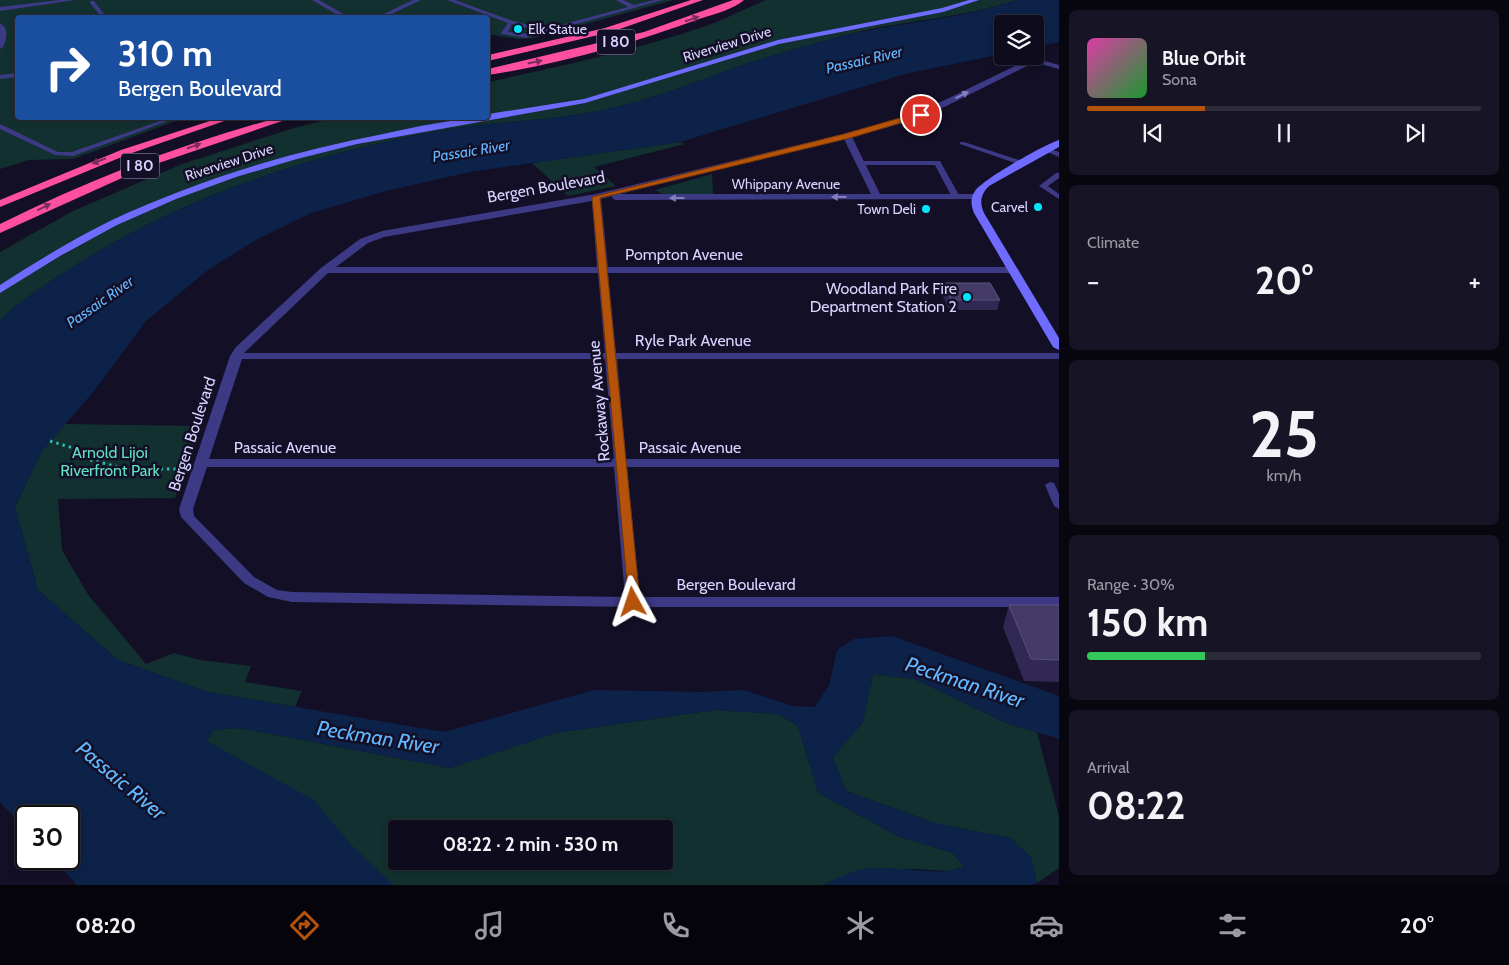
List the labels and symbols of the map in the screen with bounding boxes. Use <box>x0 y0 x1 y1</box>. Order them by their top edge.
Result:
one-way arrow <box>685 15 700 23</box>
place label: Elk Statue <box>528 20 587 38</box>
street label: Riverview Drive <box>681 22 773 66</box>
marker: Elk Statue <box>512 23 524 35</box>
road number: I 80 <box>597 30 635 54</box>
water label: Passaic River <box>824 42 905 78</box>
one-way arrow <box>528 57 544 65</box>
one-way arrow <box>955 90 969 98</box>
pin <box>900 94 942 136</box>
water label: Passaic River <box>431 136 512 166</box>
street label: Riverview Drive <box>183 139 275 185</box>
one-way arrow <box>187 142 202 150</box>
road number: I 80 <box>121 154 159 178</box>
one-way arrow <box>92 158 106 166</box>
street label: Bergen Boulevard <box>486 167 606 207</box>
street label: Whippany Avenue <box>732 175 840 193</box>
one-way arrow <box>831 193 847 201</box>
one-way arrow <box>669 194 685 202</box>
place label: Carvel <box>991 198 1029 216</box>
place label: Town Deli <box>857 200 916 218</box>
marker: Carvel <box>1032 201 1044 213</box>
one-way arrow <box>37 203 51 211</box>
marker: Town Deli <box>920 203 932 215</box>
street label: Pompton Avenue <box>625 245 743 264</box>
water label: Passaic River <box>63 271 138 332</box>
place label: Woodland Park Fire Department Station 2 <box>810 279 957 316</box>
marker: Woodland Park Fire Department Station 2 <box>961 291 973 303</box>
street label: Ryle Park Avenue <box>635 331 751 350</box>
street label: Rockaway Avenue <box>584 340 614 462</box>
street label: Bergen Boulevard <box>165 374 219 494</box>
street label: Passaic Avenue <box>234 438 336 457</box>
street label: Passaic Avenue <box>639 438 741 457</box>
park label: Arnold Lijoi Riverfront Park <box>60 443 161 480</box>
position arrow <box>606 575 658 627</box>
street label: Bergen Boulevard <box>676 575 796 594</box>
water label: Peckman River <box>903 651 1029 713</box>
water label: Peckman River <box>315 715 442 759</box>
water label: Passaic River <box>71 735 172 826</box>
speed limit sign: 30 <box>15 805 80 870</box>

